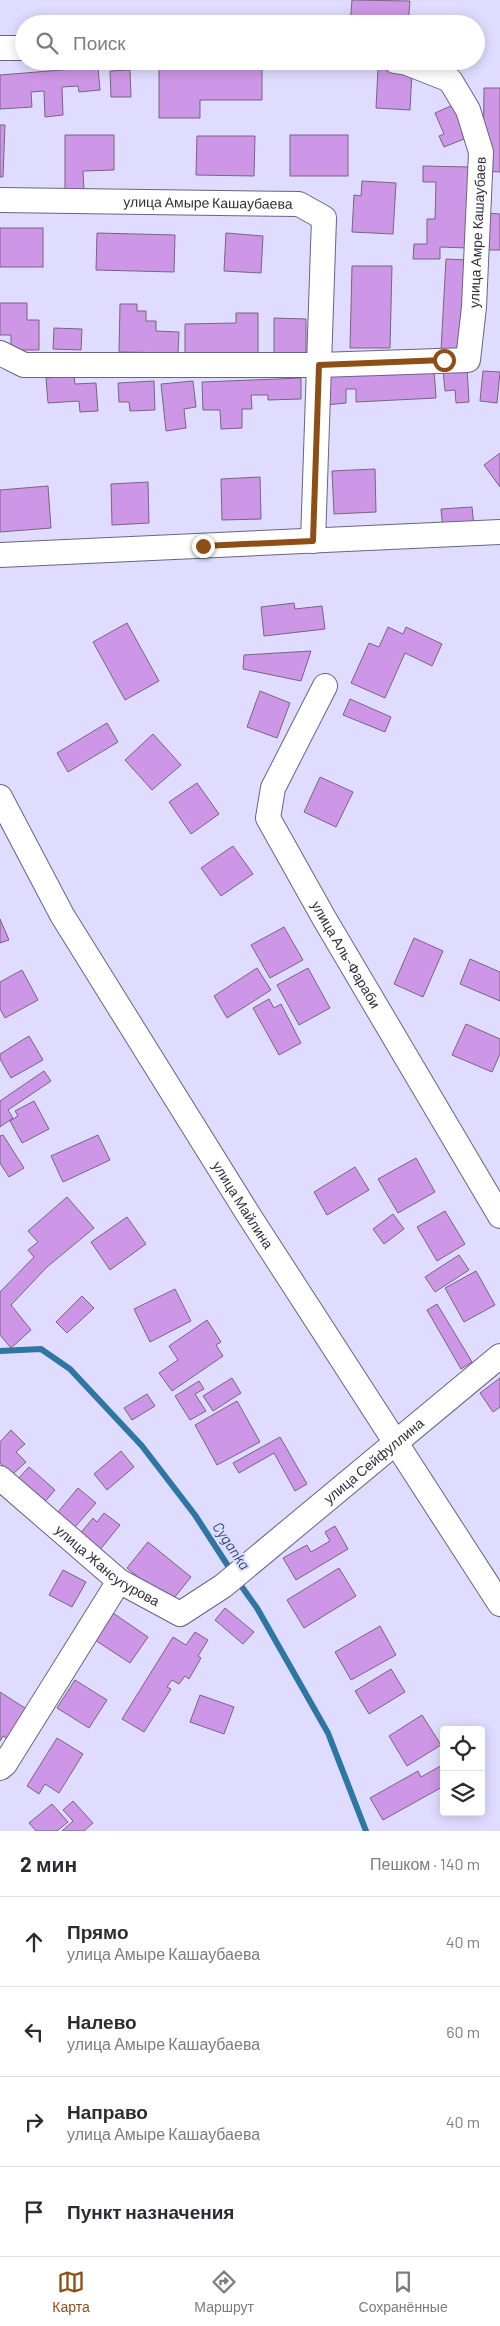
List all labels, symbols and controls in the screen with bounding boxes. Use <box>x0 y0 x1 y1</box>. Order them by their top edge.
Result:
search box <box>15 15 485 70</box>
icon: search <box>33 29 61 57</box>
text: Поиск <box>73 31 126 54</box>
street label: улица Амре Кашаубаев <box>465 156 489 308</box>
street label: улица Амыре Кашаубаева <box>123 193 293 212</box>
route start <box>433 349 456 372</box>
route end <box>192 535 215 558</box>
street label: улица Аль-Фараби <box>308 898 384 1011</box>
street label: улица Майлина <box>209 1158 277 1252</box>
street label: улица Сейфуллина <box>320 1414 427 1507</box>
water label: Cyganka <box>209 1518 254 1573</box>
street label: улица Жансугурова <box>52 1521 163 1610</box>
map controls <box>440 1726 485 1816</box>
button: locate <box>440 1726 485 1771</box>
button: layers <box>440 1771 485 1816</box>
text: 2 мин <box>20 1851 77 1876</box>
text: Пешком · 140 m <box>370 1854 480 1873</box>
text: Прямо <box>67 1920 129 1943</box>
icon: ahead <box>20 1928 48 1956</box>
text: 40 m <box>446 1932 480 1951</box>
text: улица Амыре Кашаубаева <box>67 1944 260 1963</box>
text: Налево <box>67 2010 137 2033</box>
icon: left <box>20 2018 48 2046</box>
text: 60 m <box>446 2022 480 2041</box>
text: улица Амыре Кашаубаева <box>67 2034 260 2053</box>
text: Направо <box>67 2100 148 2123</box>
icon: right <box>20 2108 48 2136</box>
text: 40 m <box>446 2112 480 2131</box>
text: улица Амыре Кашаубаева <box>67 2124 260 2143</box>
icon: arrive <box>20 2198 48 2226</box>
text: Пункт назначения <box>67 2200 234 2223</box>
tab: Карта <box>52 2268 90 2315</box>
tab: Маршрут <box>194 2268 254 2315</box>
tab: Сохранённые <box>359 2268 448 2315</box>

